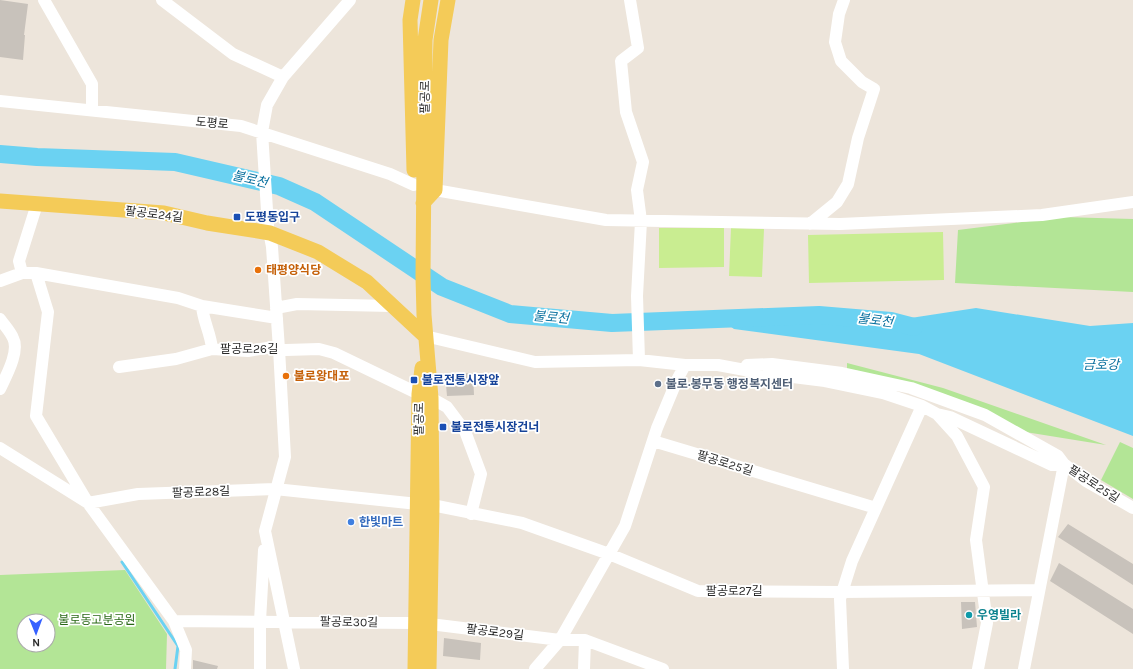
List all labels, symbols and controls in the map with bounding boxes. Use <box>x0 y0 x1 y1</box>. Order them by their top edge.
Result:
street label: 팔공로 <box>418 80 432 114</box>
street label: 도평로 <box>195 115 229 131</box>
water label: 불로천 <box>231 168 270 191</box>
street label: 팔공로24길 <box>124 204 184 224</box>
place label: 도평동입구 <box>245 210 300 224</box>
marker: 도평동입구 <box>232 212 242 222</box>
place label: 태평양식당 <box>266 263 321 277</box>
marker: 태평양식당 <box>253 265 263 275</box>
water label: 불로천 <box>532 308 571 326</box>
water label: 불로천 <box>856 310 895 330</box>
street label: 팔공로26길 <box>220 342 278 356</box>
water label: 금호강 <box>1083 357 1121 372</box>
place label: 불로왕대포 <box>294 369 349 383</box>
marker: 불로왕대포 <box>281 371 291 381</box>
place label: 불로전통시장앞 <box>422 373 499 387</box>
marker: 불로전통시장앞 <box>409 375 419 385</box>
place label: 불로·봉무동 행정복지센터 <box>666 377 793 391</box>
marker: 불로·봉무동 행정복지센터 <box>653 379 663 389</box>
street label: 팔공로 <box>412 402 426 436</box>
place label: 불로전통시장건너 <box>451 420 539 434</box>
marker: 불로전통시장건너 <box>438 422 448 432</box>
street label: 팔공로25길 <box>695 448 755 478</box>
street label: 팔공로25길 <box>1066 462 1122 506</box>
street label: 팔공로28길 <box>172 484 230 500</box>
place label: 한빛마트 <box>359 515 403 529</box>
marker: 한빛마트 <box>346 517 356 527</box>
street label: 팔공로27길 <box>706 584 762 598</box>
place label: 우영빌라 <box>977 608 1021 622</box>
marker: 우영빌라 <box>964 610 974 620</box>
north arrow <box>16 613 56 653</box>
park label: 불로동고분공원 <box>58 613 136 627</box>
street label: 팔공로30길 <box>320 614 378 630</box>
street label: 팔공로29길 <box>465 622 525 642</box>
text: N <box>32 636 40 649</box>

